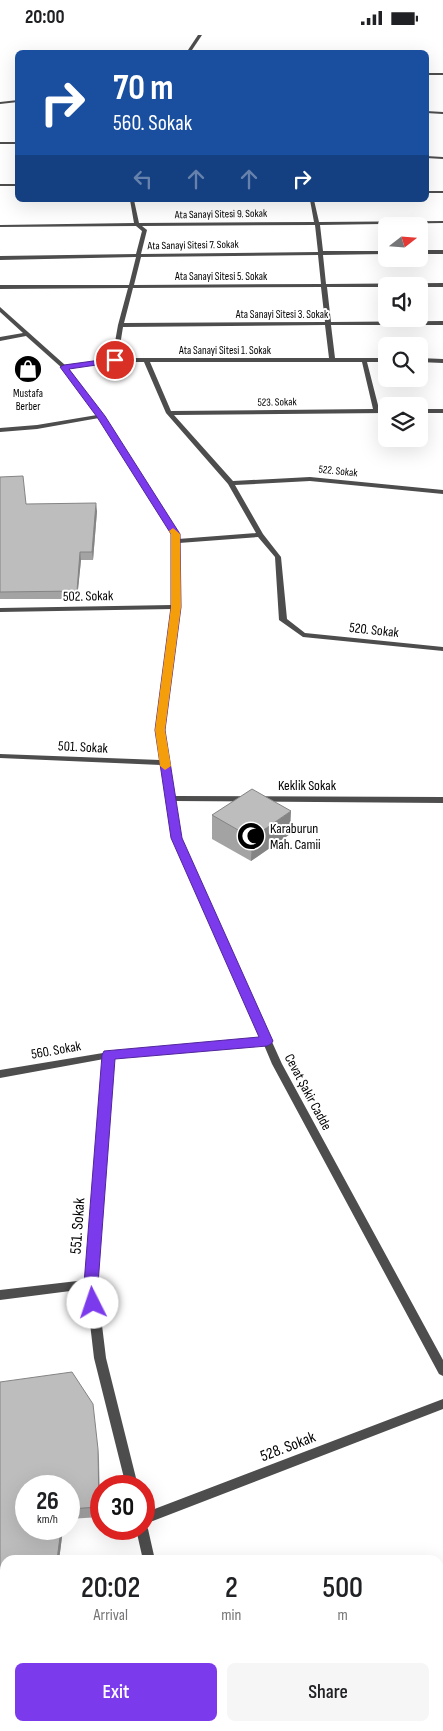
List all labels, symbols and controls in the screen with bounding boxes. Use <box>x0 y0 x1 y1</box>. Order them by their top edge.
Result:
text: 20:00 <box>25 6 64 29</box>
text: 70 m <box>113 67 173 110</box>
icon: right <box>30 70 95 135</box>
text: 560. Sokak <box>113 110 192 137</box>
icon: left <box>129 165 157 193</box>
icon: ahead <box>182 165 210 193</box>
icon: ahead <box>235 165 263 193</box>
icon: right <box>288 165 316 193</box>
street label: Ata Sanayi Sitesi 9. Sokak <box>174 207 268 221</box>
north arrow <box>378 217 428 267</box>
map controls <box>378 217 428 447</box>
street label: Ata Sanayi Sitesi 7. Sokak <box>146 238 240 252</box>
street label: Ata Sanayi Sitesi 5. Sokak <box>174 270 268 283</box>
button: sound <box>378 277 428 327</box>
street label: Ata Sanayi Sitesi 3. Sokak <box>235 308 329 321</box>
button: search <box>378 337 428 387</box>
pin <box>94 339 136 381</box>
street label: Ata Sanayi Sitesi 1. Sokak <box>178 344 272 357</box>
icon: arrive <box>101 346 129 374</box>
shop icon: Mustafa Berber <box>13 354 43 384</box>
place label: Mustafa Berber <box>13 387 43 413</box>
street label: 523. Sokak <box>257 395 298 409</box>
button: layers <box>378 397 428 447</box>
street label: 522. Sokak <box>318 462 359 480</box>
street label: 502. Sokak <box>63 587 114 605</box>
street label: 520. Sokak <box>348 619 400 641</box>
street label: 501. Sokak <box>58 737 109 757</box>
street label: Keklik Sokak <box>278 777 337 794</box>
place label: Karaburun Mah. Camii <box>270 820 321 853</box>
mosque icon: Karaburun Mah. Camii <box>236 821 266 851</box>
street label: 560. Sokak <box>30 1037 83 1063</box>
street label: Cevat Şakir Cadde <box>281 1051 335 1133</box>
street label: 551. Sokak <box>67 1197 89 1255</box>
position arrow <box>66 1276 118 1328</box>
street label: 528. Sokak <box>258 1428 318 1466</box>
speed limit sign: 30 <box>90 1475 155 1540</box>
text: 26 <box>36 1486 59 1517</box>
text: km/h <box>37 1512 58 1527</box>
text: 20:02 <box>81 1570 140 1606</box>
text: 2 <box>225 1570 238 1606</box>
text: 500 <box>322 1570 363 1606</box>
text: Arrival <box>93 1606 128 1625</box>
text: min <box>221 1606 241 1625</box>
text: m <box>338 1606 348 1625</box>
button: Exit <box>15 1663 217 1721</box>
button: Share <box>227 1663 429 1721</box>

